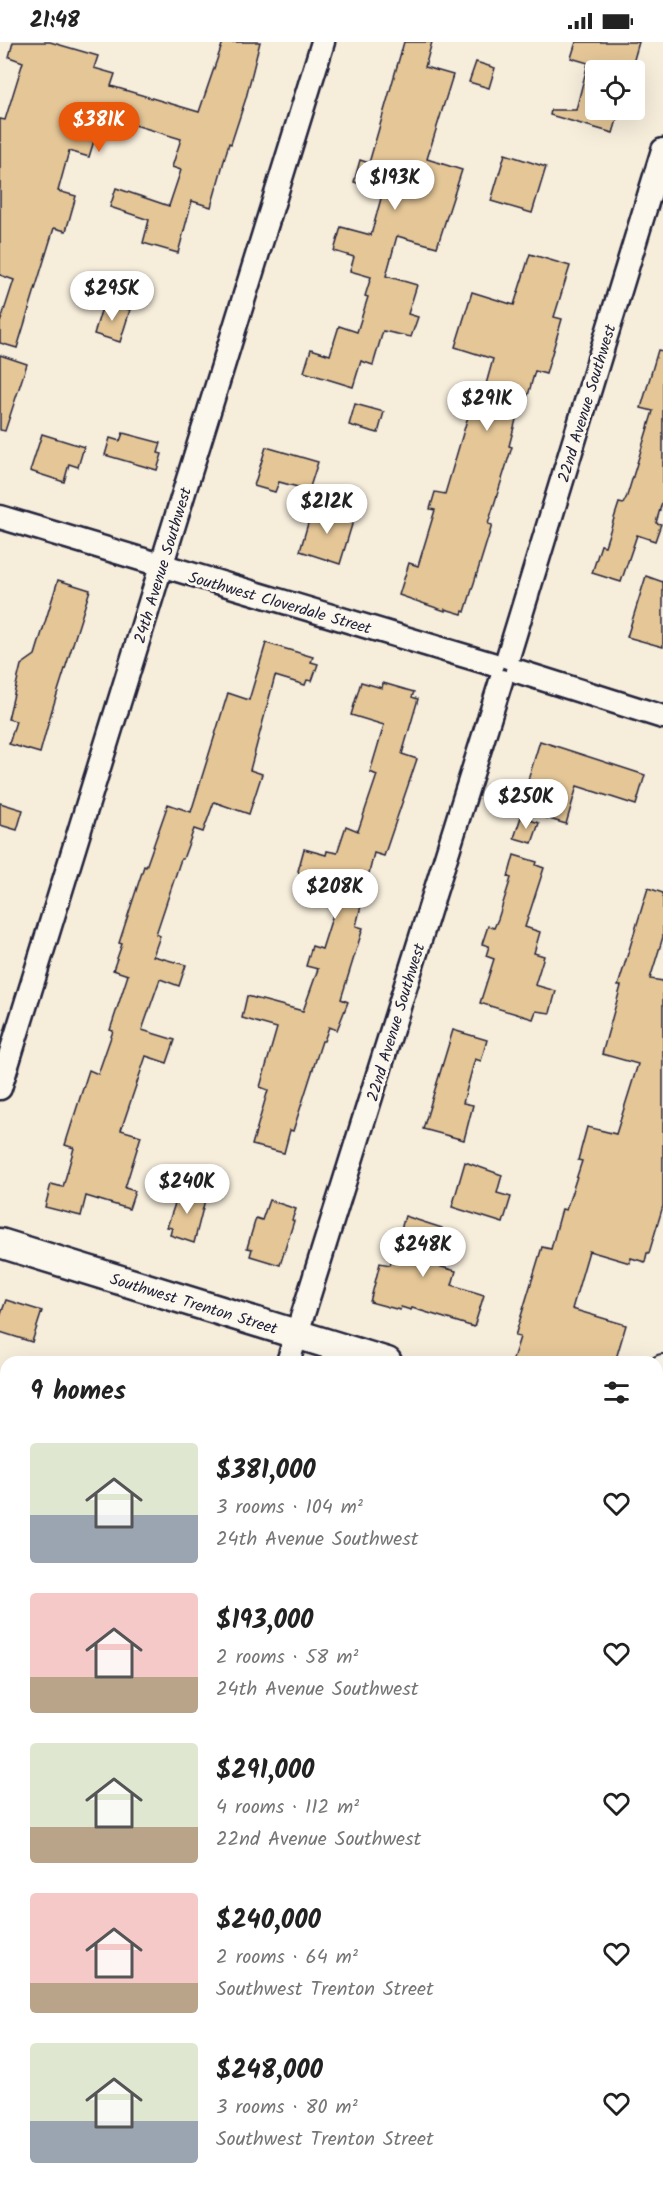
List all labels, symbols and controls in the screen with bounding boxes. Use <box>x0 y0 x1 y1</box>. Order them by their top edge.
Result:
text: 21:48 <box>30 4 80 39</box>
map controls <box>585 60 645 120</box>
button: locate <box>585 60 645 120</box>
pin: $381K <box>57 102 141 153</box>
text: $381K <box>73 105 125 137</box>
pin: $193K <box>353 160 437 211</box>
text: $193K <box>370 163 420 195</box>
pin: $295K <box>70 271 154 322</box>
text: $295K <box>84 274 140 306</box>
street label: 22nd Avenue Southwest <box>551 320 624 486</box>
pin: $291K <box>445 381 529 432</box>
text: $291K <box>461 384 513 416</box>
street label: 24th Avenue Southwest <box>128 484 199 647</box>
pin: $212K <box>285 484 369 535</box>
text: $212K <box>300 487 354 519</box>
street label: Southwest Cloverdale Street <box>185 565 375 642</box>
pin: $250K <box>484 779 568 830</box>
text: $250K <box>498 782 554 814</box>
pin: $208K <box>293 869 377 920</box>
text: $208K <box>306 872 364 904</box>
street label: 22nd Avenue Southwest <box>360 939 433 1105</box>
pin: $240K <box>145 1164 229 1215</box>
text: $240K <box>159 1167 215 1199</box>
pin: $248K <box>381 1227 465 1278</box>
text: $248K <box>394 1230 452 1262</box>
street label: Southwest Trenton Street <box>107 1267 281 1342</box>
text: 9 homes <box>30 1371 126 1413</box>
icon: filters <box>600 1376 633 1409</box>
text: $381,000 <box>216 1450 316 1492</box>
icon: home <box>78 1467 150 1539</box>
icon: heart <box>600 1487 633 1520</box>
text: 3 rooms · 104 m² <box>216 1492 363 1524</box>
text: 24th Avenue Southwest <box>216 1524 419 1556</box>
text: $193,000 <box>216 1600 313 1642</box>
icon: home <box>78 1617 150 1689</box>
icon: heart <box>600 1637 633 1670</box>
text: 2 rooms · 58 m² <box>216 1642 358 1674</box>
text: 24th Avenue Southwest <box>216 1674 419 1706</box>
text: $291,000 <box>216 1750 314 1792</box>
icon: home <box>78 1767 150 1839</box>
icon: heart <box>600 1787 633 1820</box>
text: 4 rooms · 112 m² <box>216 1792 359 1824</box>
text: 22nd Avenue Southwest <box>216 1824 421 1856</box>
text: $240,000 <box>216 1900 321 1942</box>
icon: home <box>78 1917 150 1989</box>
icon: heart <box>600 1937 633 1970</box>
text: 2 rooms · 64 m² <box>216 1942 358 1974</box>
text: Southwest Trenton Street <box>216 1974 434 2006</box>
text: $248,000 <box>216 2050 323 2092</box>
icon: home <box>78 2067 150 2139</box>
icon: heart <box>600 2087 633 2120</box>
text: 3 rooms · 80 m² <box>216 2092 358 2124</box>
text: Southwest Trenton Street <box>216 2124 434 2156</box>

